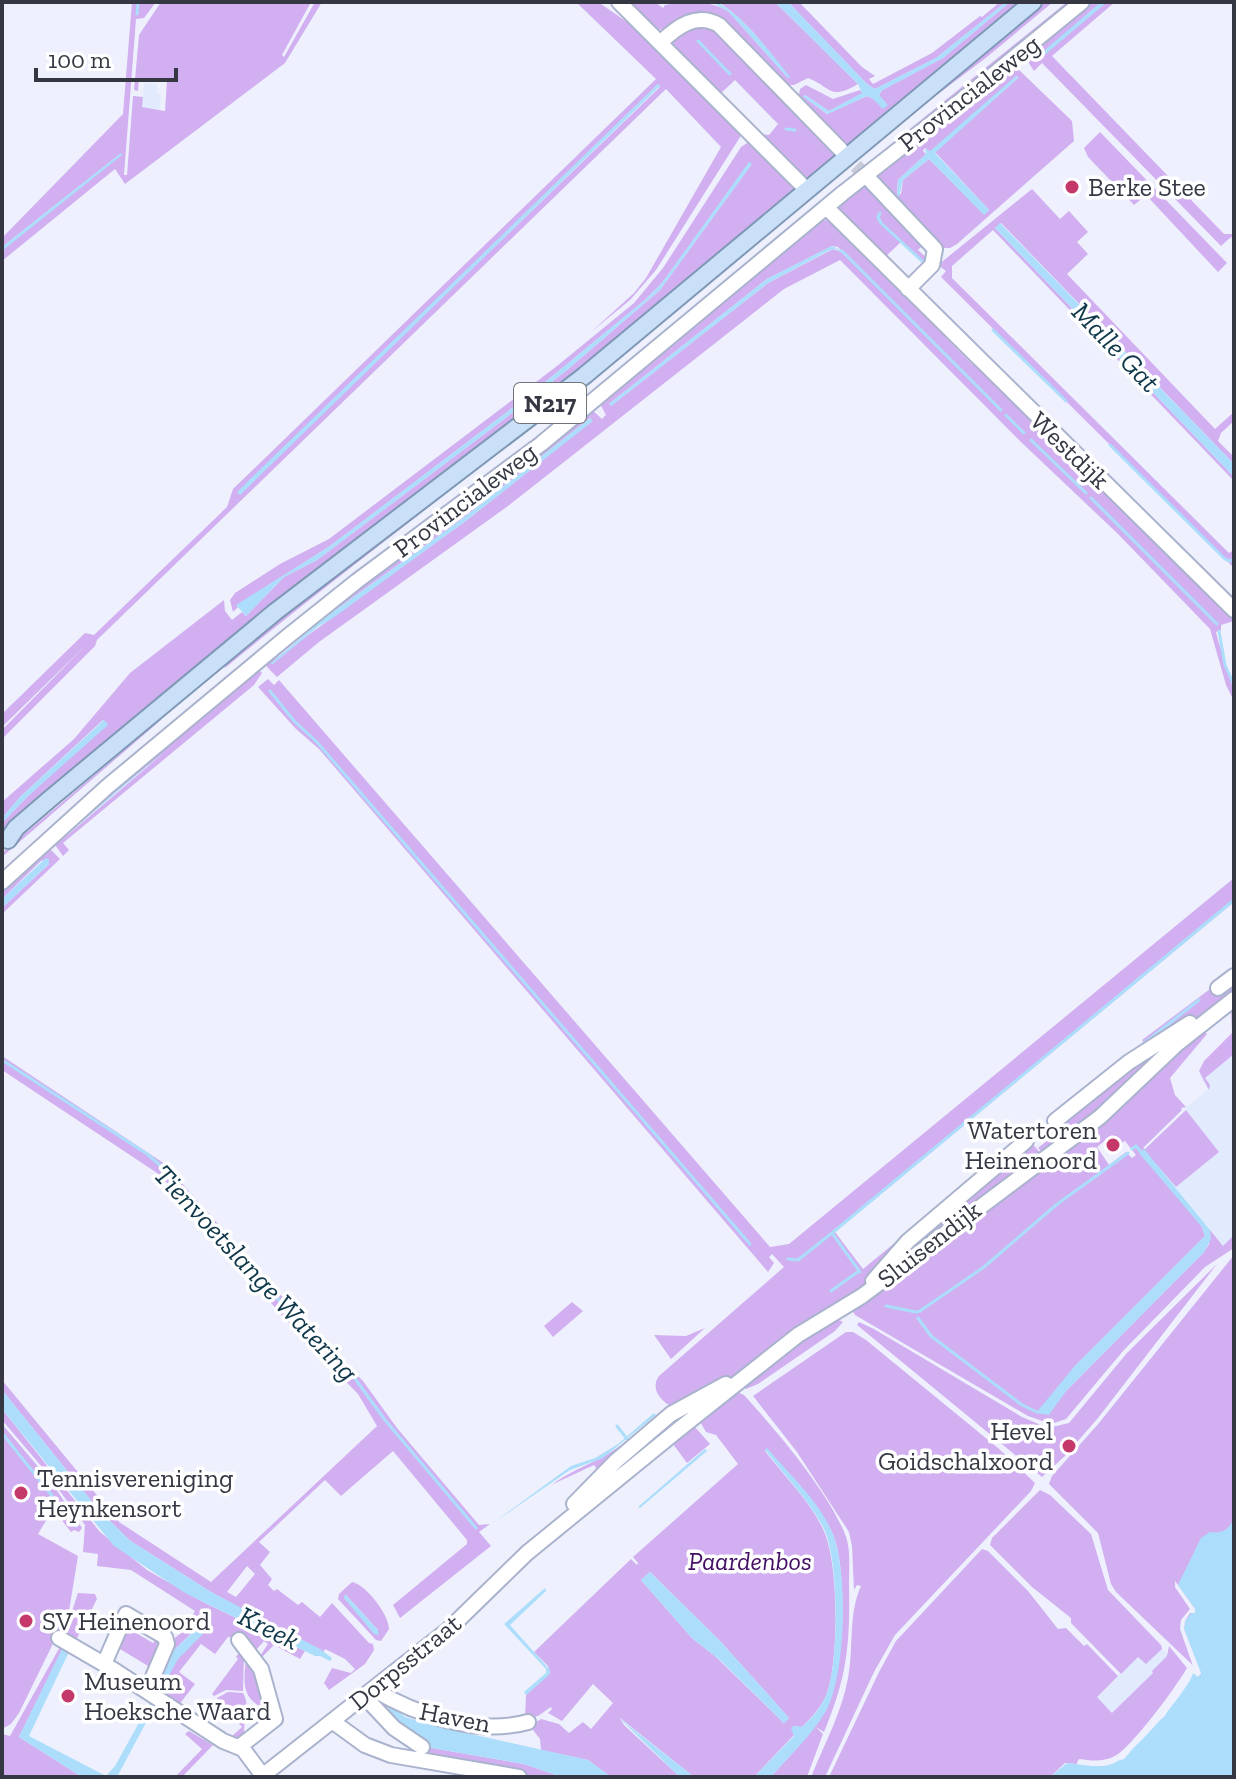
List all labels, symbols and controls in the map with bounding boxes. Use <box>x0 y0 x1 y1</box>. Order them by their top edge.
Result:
street label: Provincialeweg <box>892 28 1046 158</box>
scale bar <box>36 32 176 82</box>
text: 100 m <box>48 45 111 74</box>
place label: Berke Stee <box>1088 171 1206 203</box>
marker: Berke Stee <box>1063 178 1081 196</box>
water label: Malle Gat <box>1065 295 1167 399</box>
road number: N217 <box>514 383 586 423</box>
street label: Westdijk <box>1024 404 1117 496</box>
street label: Provincialeweg <box>387 436 543 564</box>
place label: Watertoren Heinenoord <box>965 1114 1097 1176</box>
marker: Watertoren Heinenoord <box>1104 1136 1122 1154</box>
water label: Tienvoetslange Watering <box>147 1158 365 1389</box>
street label: Sluisendijk <box>871 1193 988 1294</box>
place label: Hevel Goidschalxoord <box>878 1415 1053 1477</box>
marker: Hevel Goidschalxoord <box>1060 1437 1078 1455</box>
place label: Tennisvereniging Heynkensort <box>37 1462 233 1524</box>
marker: Tennisvereniging Heynkensort <box>12 1484 30 1502</box>
park label: Paardenbos <box>688 1545 812 1577</box>
water label: Kreek <box>233 1599 305 1657</box>
place label: SV Heinenoord <box>42 1605 210 1637</box>
street label: Dorpsstraat <box>342 1607 468 1717</box>
marker: SV Heinenoord <box>17 1612 35 1630</box>
place label: Museum Hoeksche Waard <box>84 1665 271 1727</box>
marker: Museum Hoeksche Waard <box>59 1687 77 1705</box>
street label: Haven <box>417 1694 493 1740</box>

